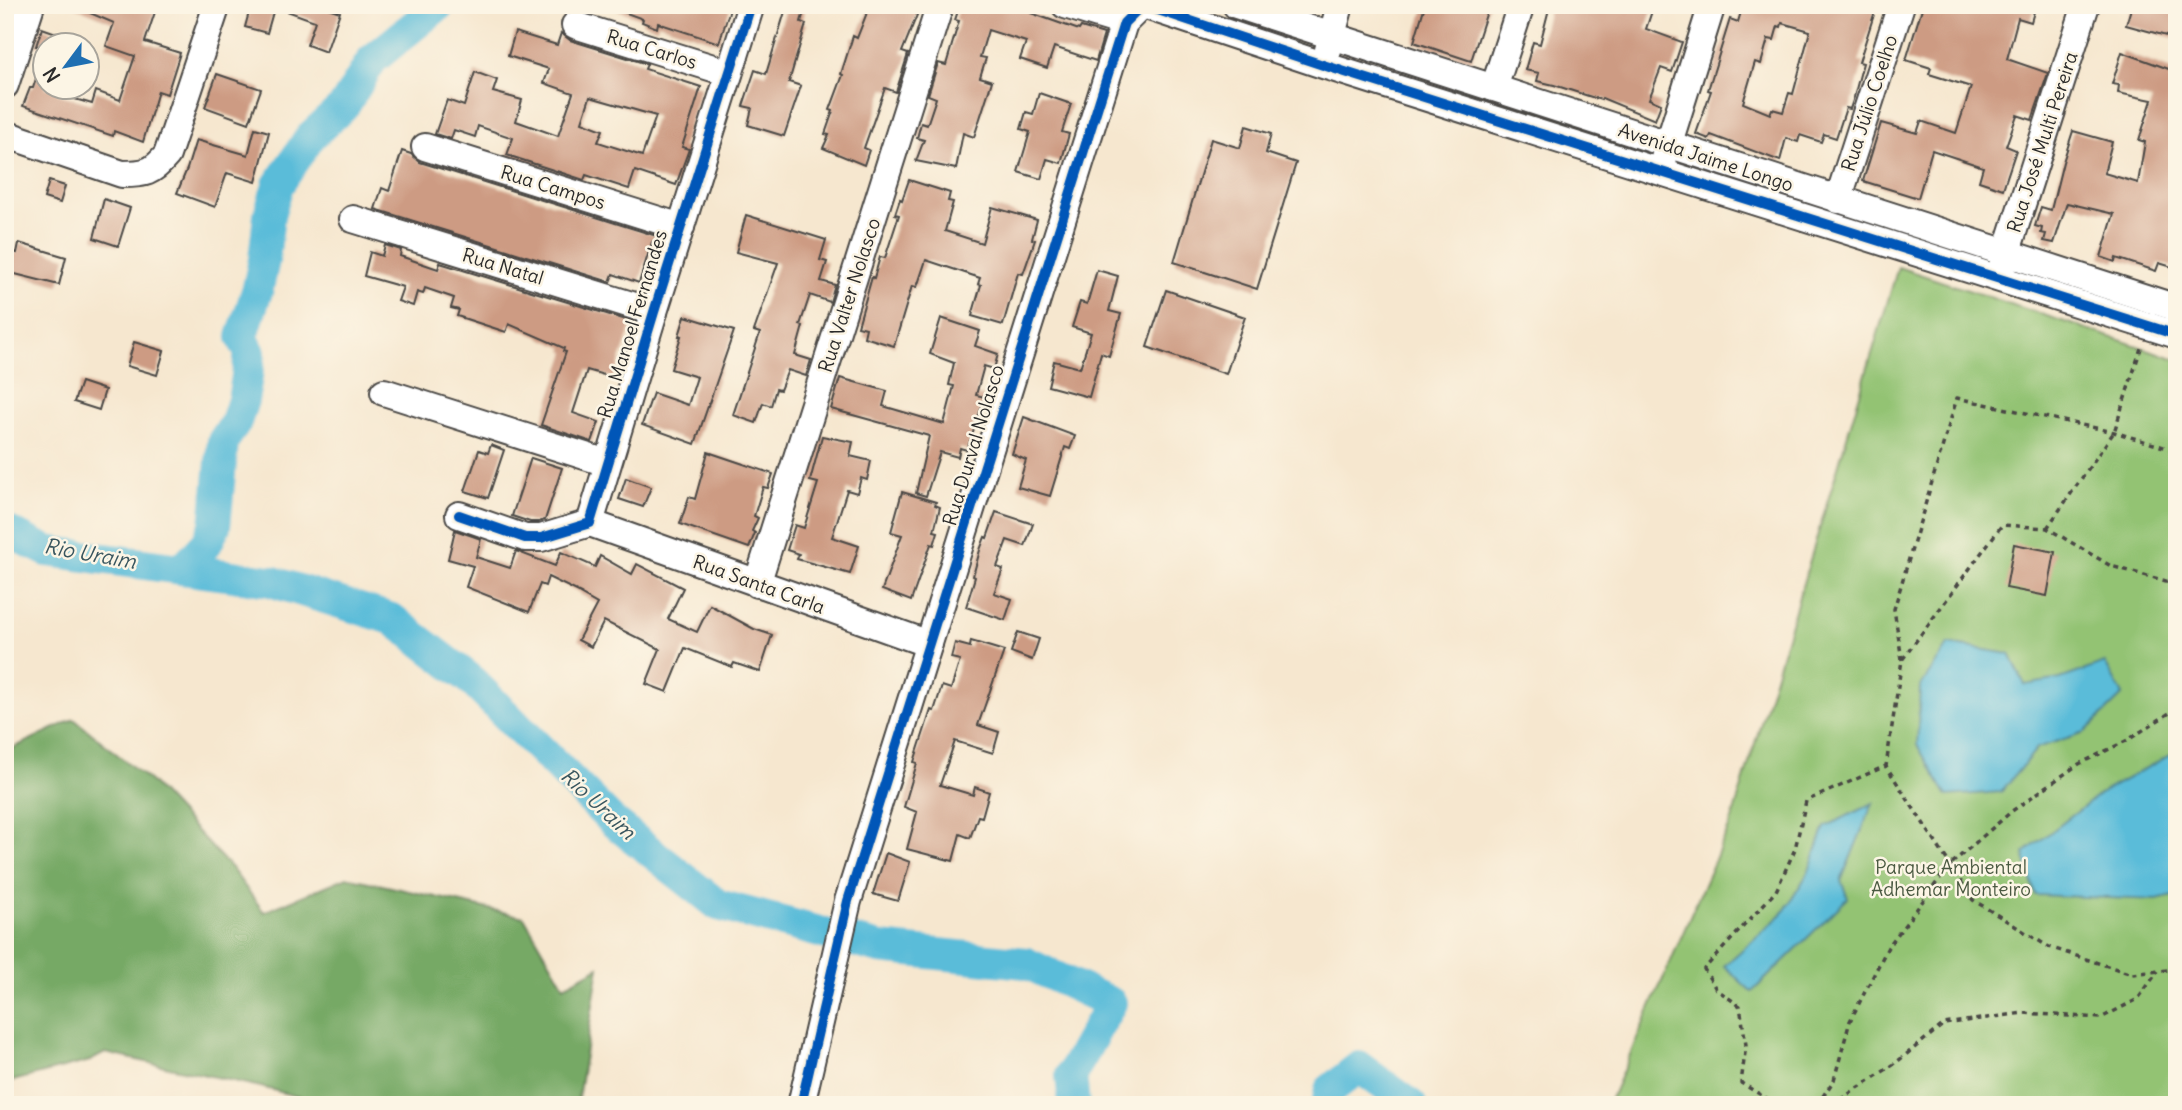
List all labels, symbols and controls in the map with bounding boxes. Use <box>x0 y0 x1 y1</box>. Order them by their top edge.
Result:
street label: Rua Carlos <box>604 24 700 74</box>
north arrow <box>32 32 102 102</box>
street label: Rua Júlio Coelho <box>1836 32 1902 174</box>
street label: Rua José Multi Pereira <box>2001 48 2083 236</box>
text: N <box>38 63 65 87</box>
street label: Avenida Jaime Longo <box>1615 117 1797 197</box>
street label: Rua Campos <box>498 160 608 214</box>
street label: Rua Valter Nolasco <box>813 215 885 375</box>
street label: Rua Manoel Fernandes <box>592 227 672 421</box>
street label: Rua Natal <box>459 242 547 290</box>
street label: Rua Durval Nolasco <box>937 362 1009 528</box>
water label: Rio Uraim <box>42 532 139 575</box>
street label: Rua Santa Carla <box>690 549 828 619</box>
water label: Rio Uraim <box>555 762 642 845</box>
park label: Parque Ambiental Adhemar Monteiro <box>1871 855 2031 901</box>

